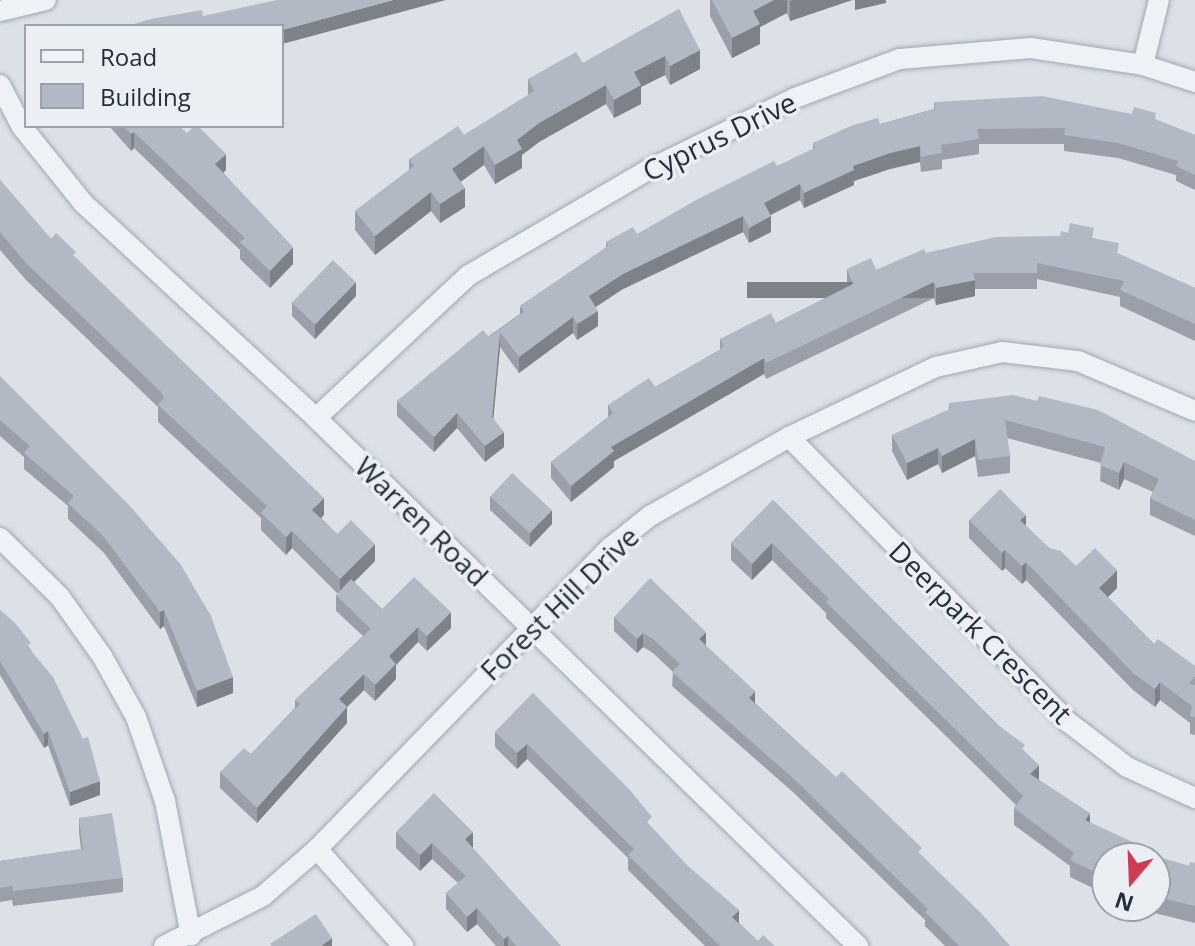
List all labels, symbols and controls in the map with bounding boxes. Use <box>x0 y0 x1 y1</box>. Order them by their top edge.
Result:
legend <box>24 24 284 128</box>
text: Road <box>100 40 157 73</box>
text: Building <box>100 80 191 113</box>
street label: Cyprus Drive <box>637 84 801 188</box>
street label: Warren Road <box>349 449 495 593</box>
street label: Forest Hill Drive <box>473 519 645 687</box>
street label: Deerpark Crescent <box>883 534 1079 730</box>
north arrow <box>1091 842 1171 922</box>
text: N <box>1111 886 1137 920</box>

